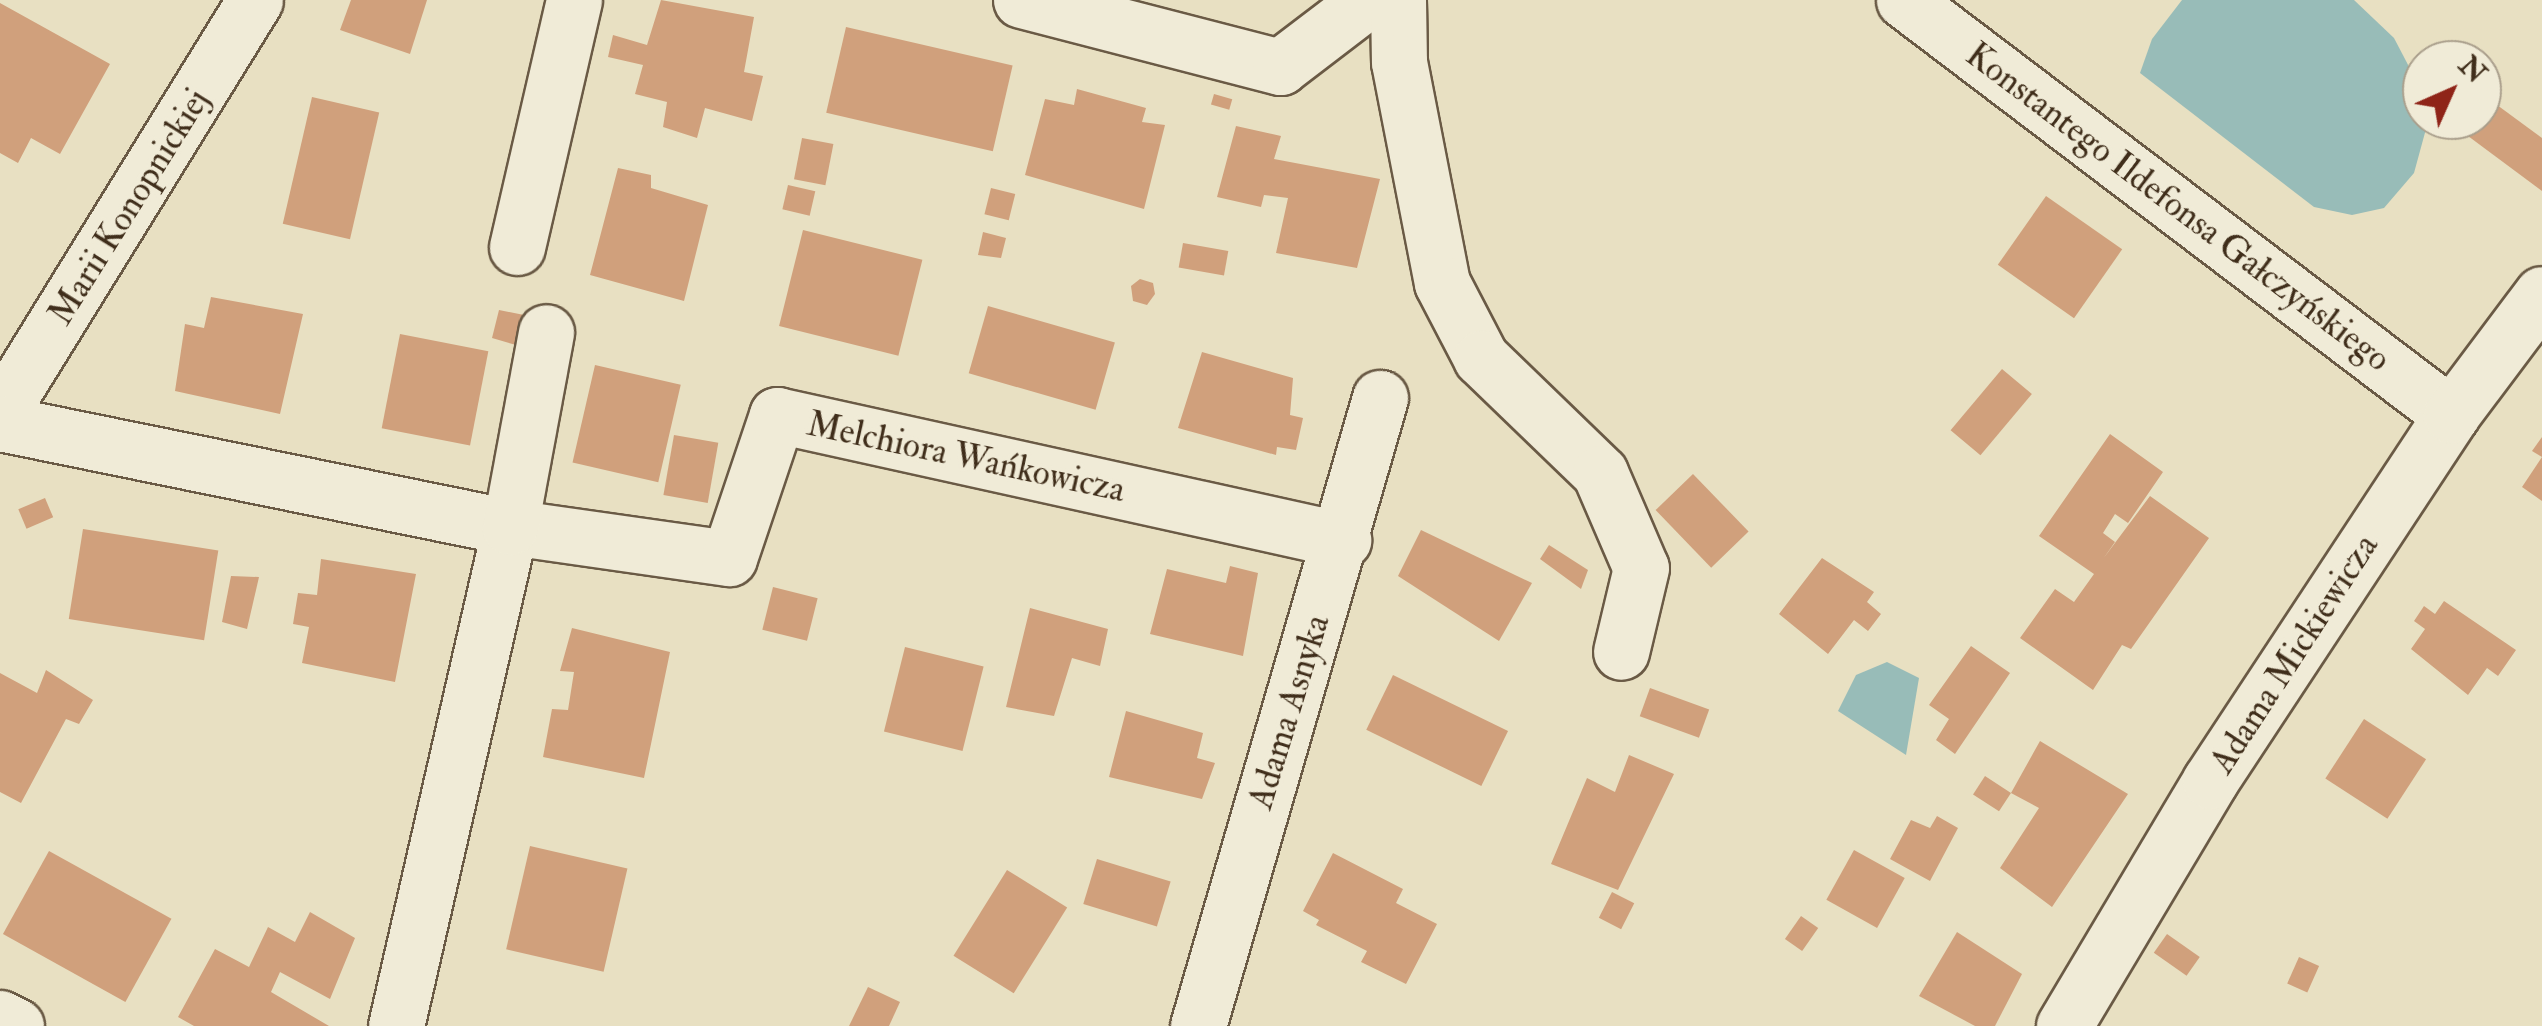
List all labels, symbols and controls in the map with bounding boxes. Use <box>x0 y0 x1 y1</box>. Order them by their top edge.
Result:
street label: Konstantego Ildefonsa Gałczyńskiego <box>1958 34 2398 380</box>
north arrow <box>2402 40 2502 140</box>
text: N <box>2451 49 2493 91</box>
street label: Marii Konopnickiej <box>40 81 218 333</box>
street label: Melchiora Wańkowicza <box>803 403 1129 511</box>
street label: Adama Mickiewicza <box>2201 527 2387 781</box>
street label: Adama Asnyka <box>1240 610 1338 814</box>

